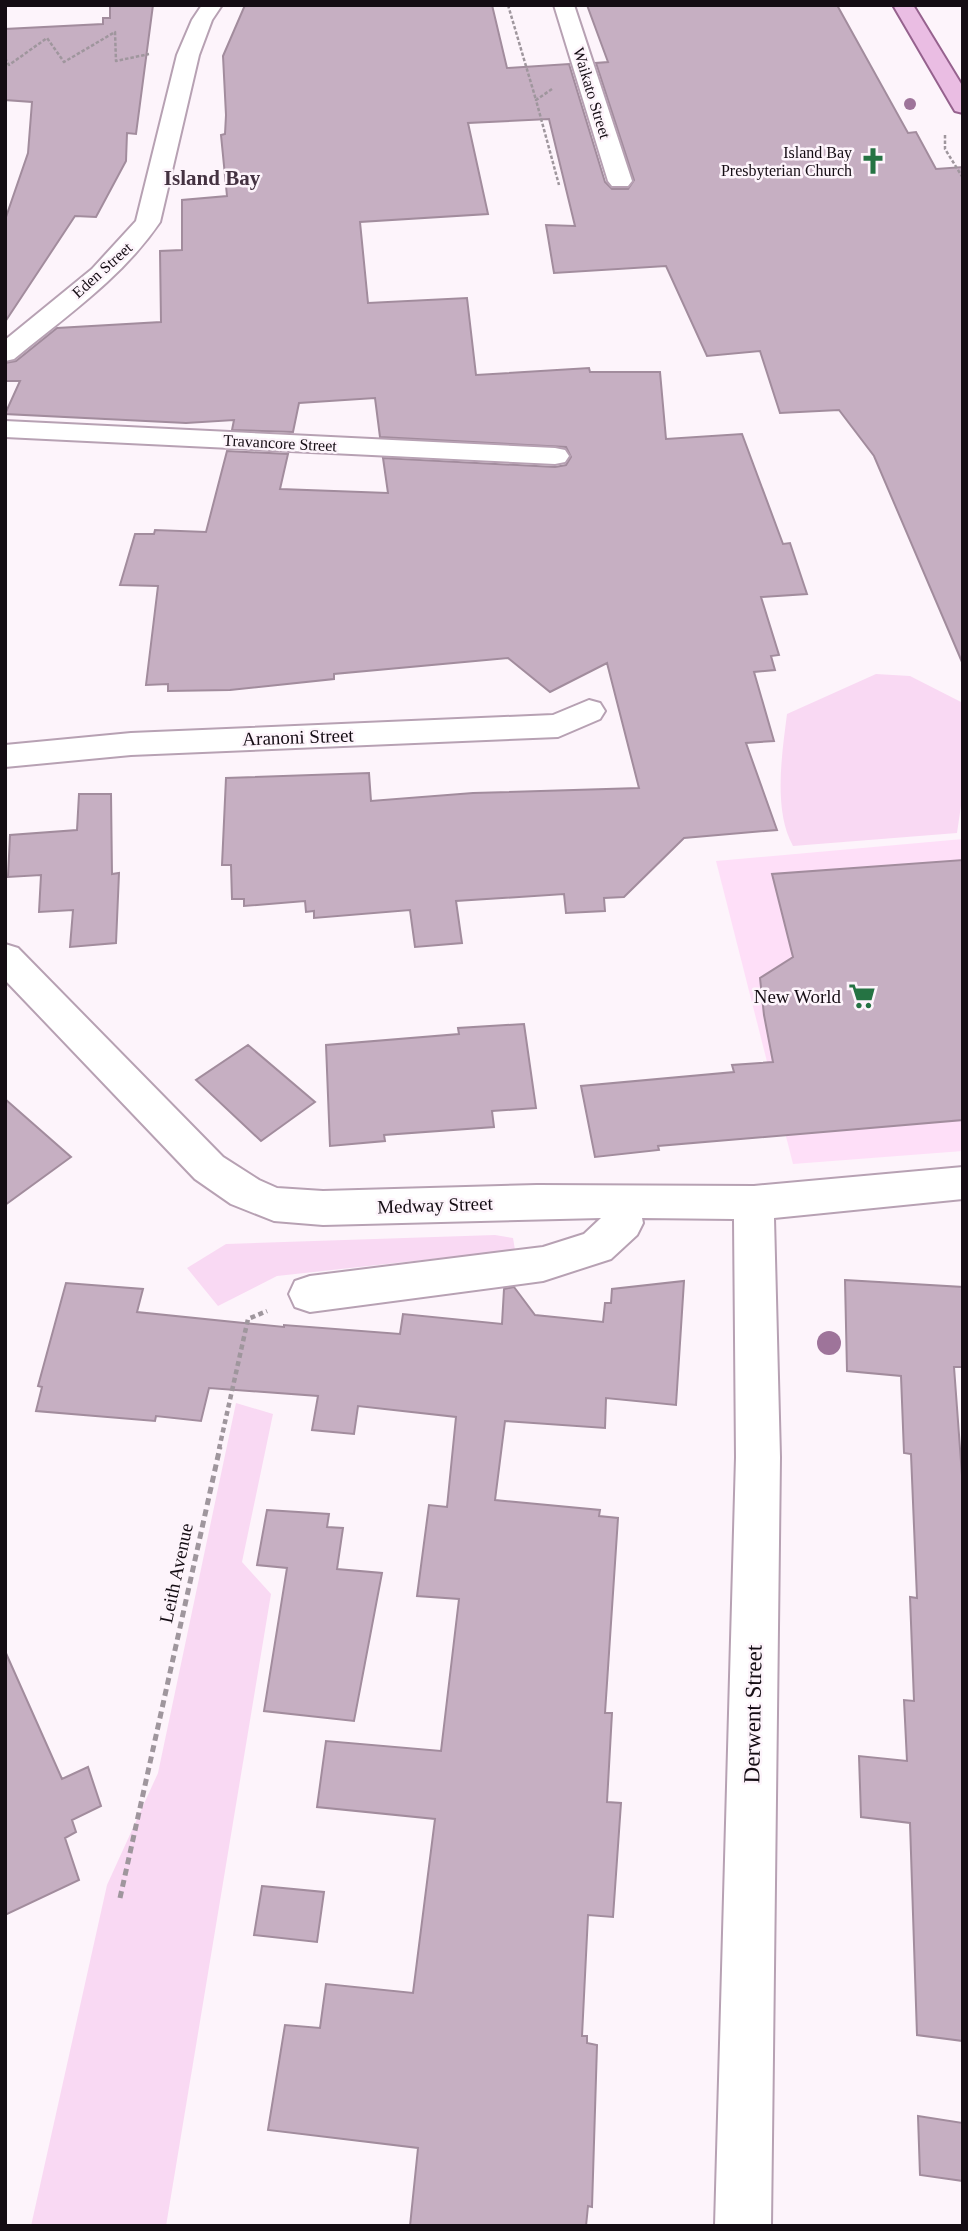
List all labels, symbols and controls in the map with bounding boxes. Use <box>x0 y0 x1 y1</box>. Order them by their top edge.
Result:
street label: Waikato Street <box>570 45 614 141</box>
place label: Island Bay Presbyterian Church <box>721 144 852 180</box>
church icon: Island Bay Presbyterian Church <box>858 146 888 176</box>
district label: Island Bay <box>164 166 261 190</box>
street label: Eden Street <box>69 238 136 301</box>
street label: Travancore Street <box>223 432 338 454</box>
street label: Aranoni Street <box>242 725 355 749</box>
supermarket icon: New World <box>847 981 877 1011</box>
place label: New World <box>754 986 841 1007</box>
street label: Medway Street <box>377 1192 494 1218</box>
street label: Leith Avenue <box>155 1521 197 1625</box>
street label: Derwent Street <box>739 1644 767 1784</box>

